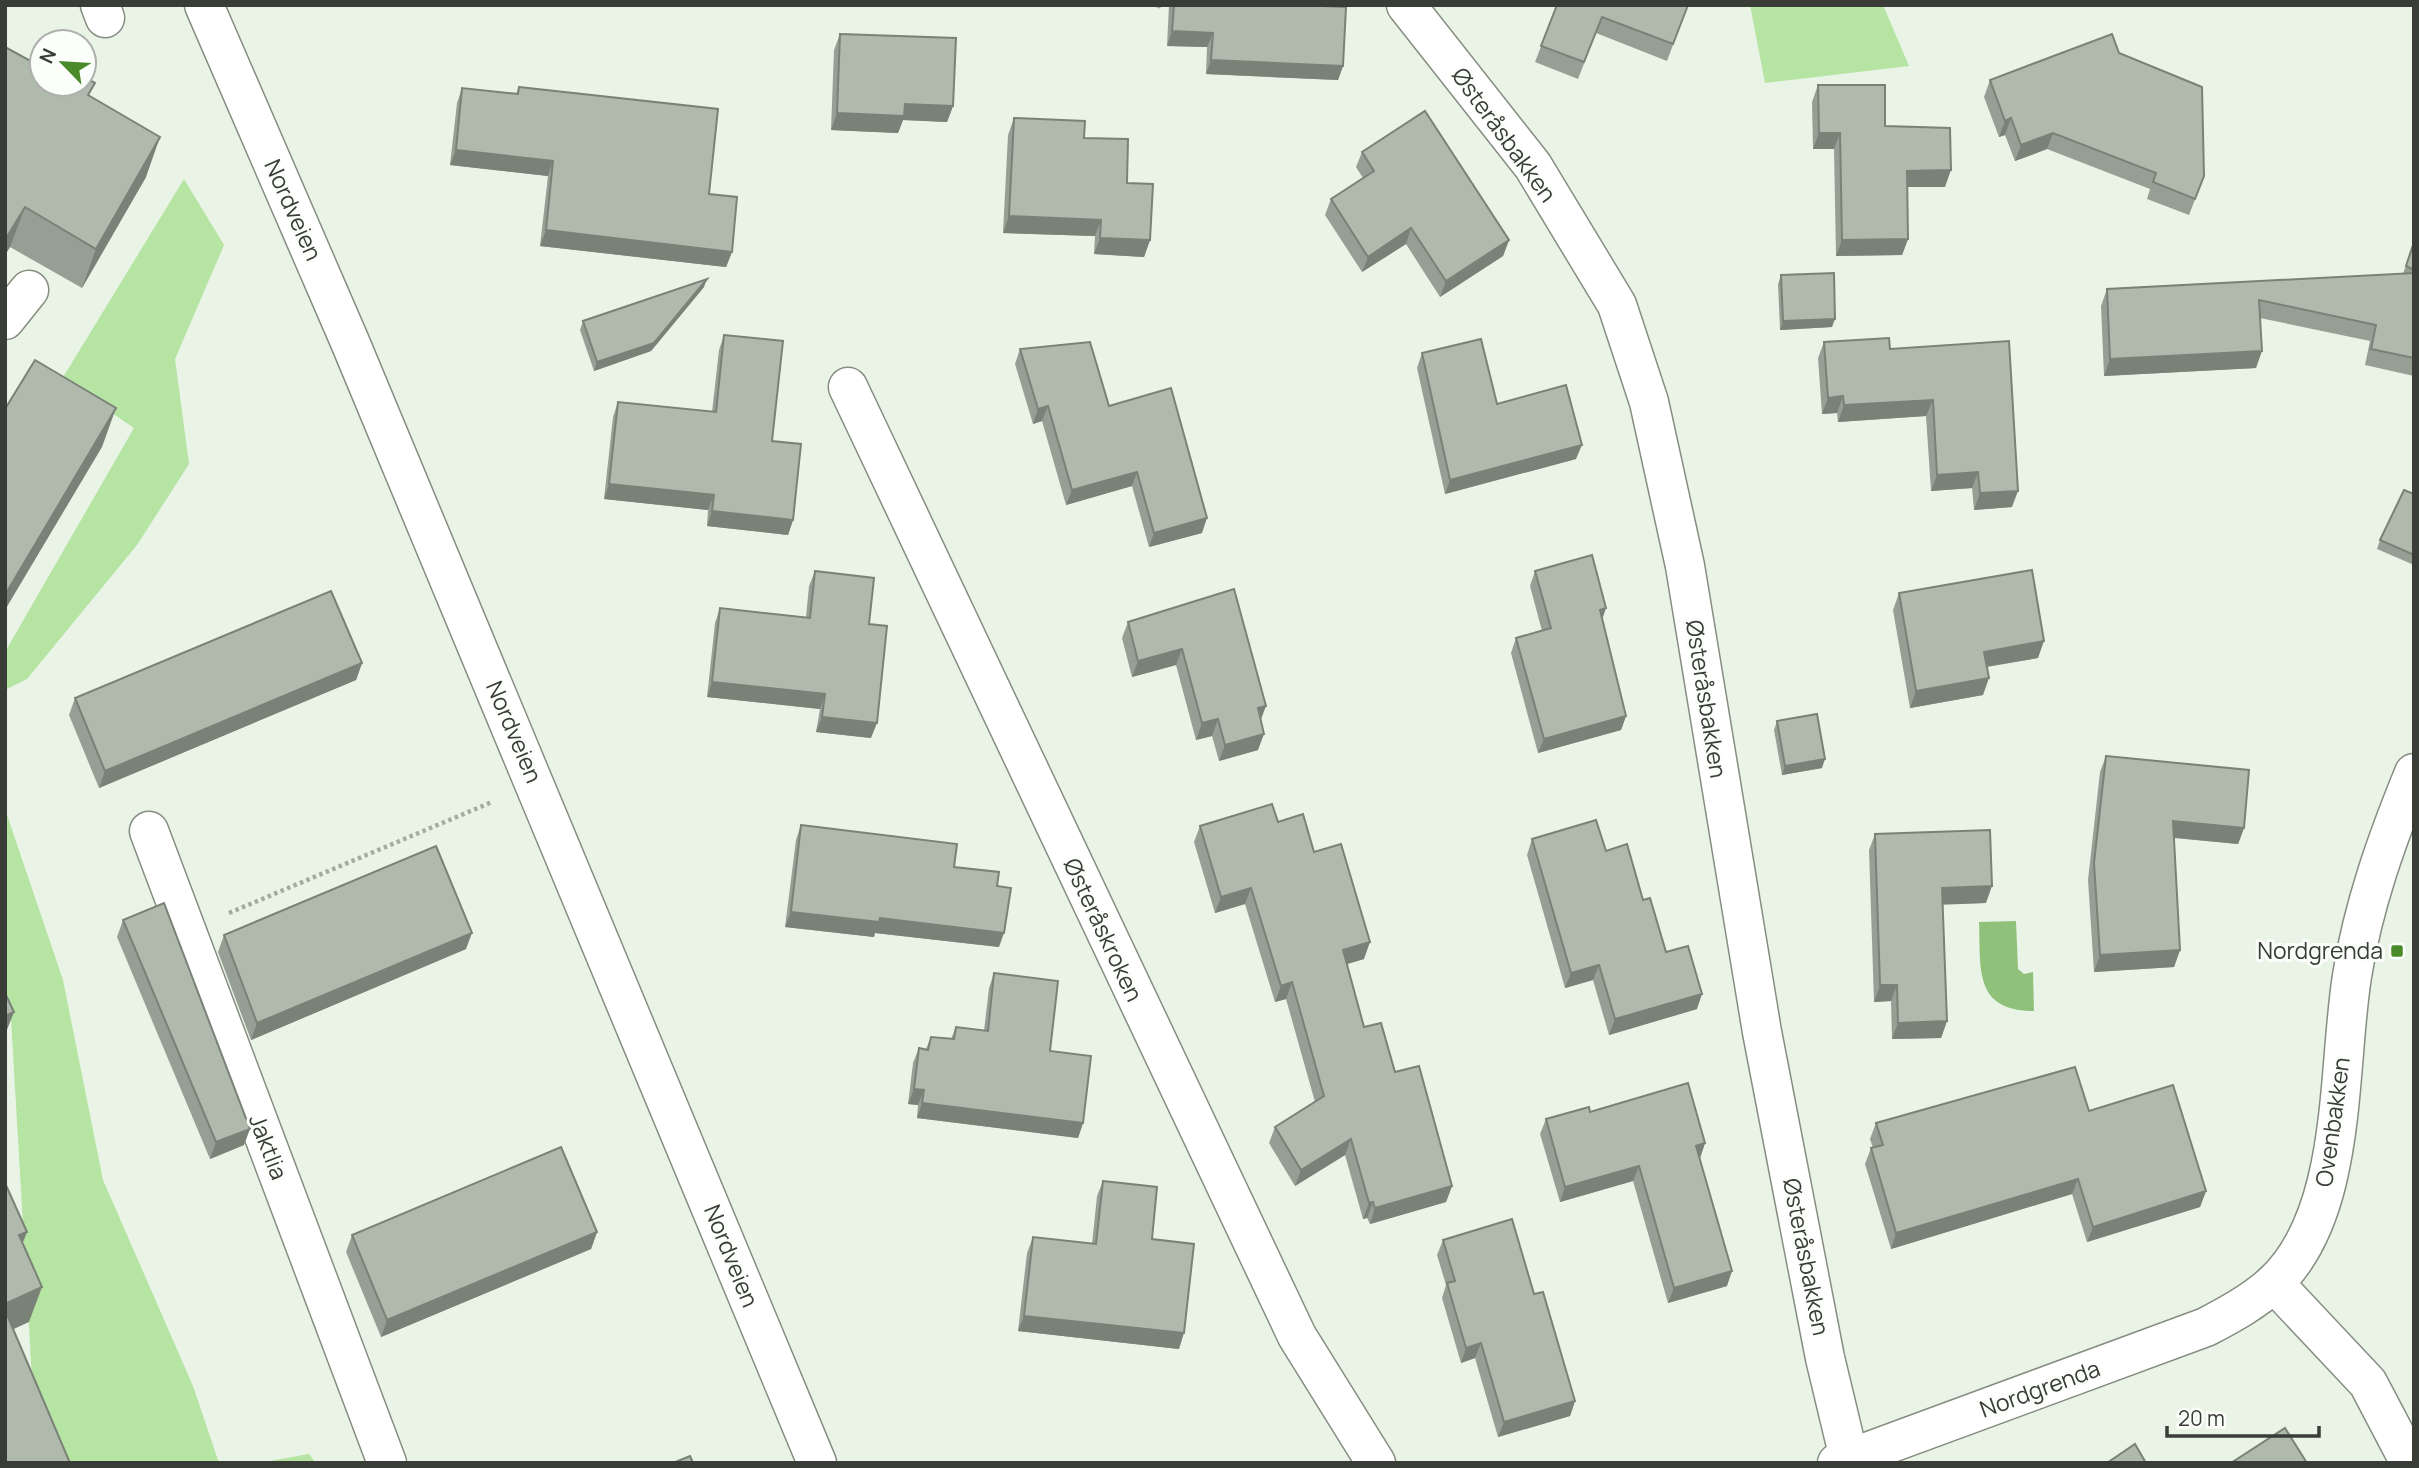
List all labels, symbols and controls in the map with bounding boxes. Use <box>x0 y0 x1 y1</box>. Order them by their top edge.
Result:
north arrow <box>28 28 98 98</box>
text: N <box>33 44 62 67</box>
street label: Østeråsbakken <box>1445 61 1565 208</box>
street label: Nordveien <box>257 154 330 265</box>
street label: Østeråsbakken <box>1679 618 1735 780</box>
street label: Nordveien <box>479 676 551 787</box>
street label: Østeråskroken <box>1057 853 1151 1006</box>
place label: Nordgrenda <box>2257 934 2383 966</box>
marker: Nordgrenda <box>2389 943 2405 959</box>
street label: Ovenbakken <box>2307 1055 2357 1189</box>
street label: Jaktlia <box>242 1109 296 1184</box>
street label: Østeråsbakken <box>1776 1176 1838 1338</box>
street label: Nordveien <box>697 1200 767 1312</box>
street label: Nordgrenda <box>1975 1352 2104 1425</box>
scale bar <box>2167 1394 2319 1438</box>
text: 20 m <box>2178 1404 2225 1432</box>

